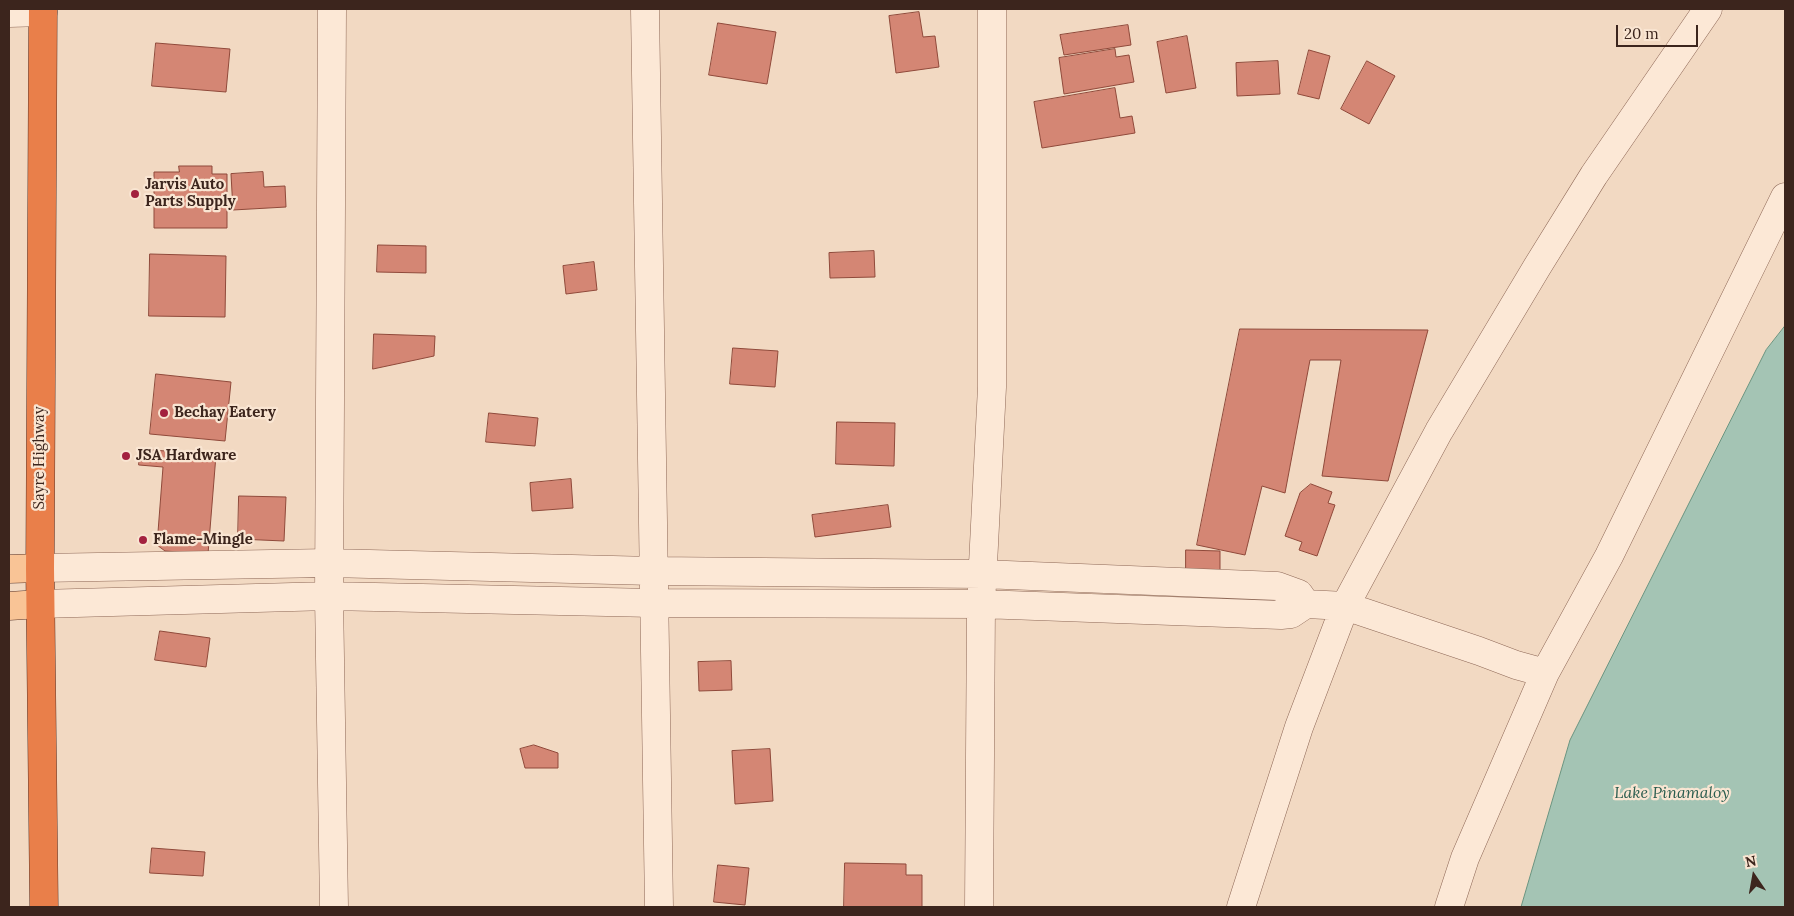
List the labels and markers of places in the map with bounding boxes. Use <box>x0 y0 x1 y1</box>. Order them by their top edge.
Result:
place label: Jarvis Auto Parts Supply <box>145 176 236 211</box>
marker: Jarvis Auto Parts Supply <box>129 188 141 200</box>
place label: Bechay Eatery <box>174 404 276 422</box>
marker: Bechay Eatery <box>158 407 170 419</box>
place label: JSA Hardware <box>136 447 236 465</box>
marker: JSA Hardware <box>120 450 132 462</box>
place label: Flame-Mingle <box>153 531 253 549</box>
marker: Flame-Mingle <box>137 534 149 546</box>

